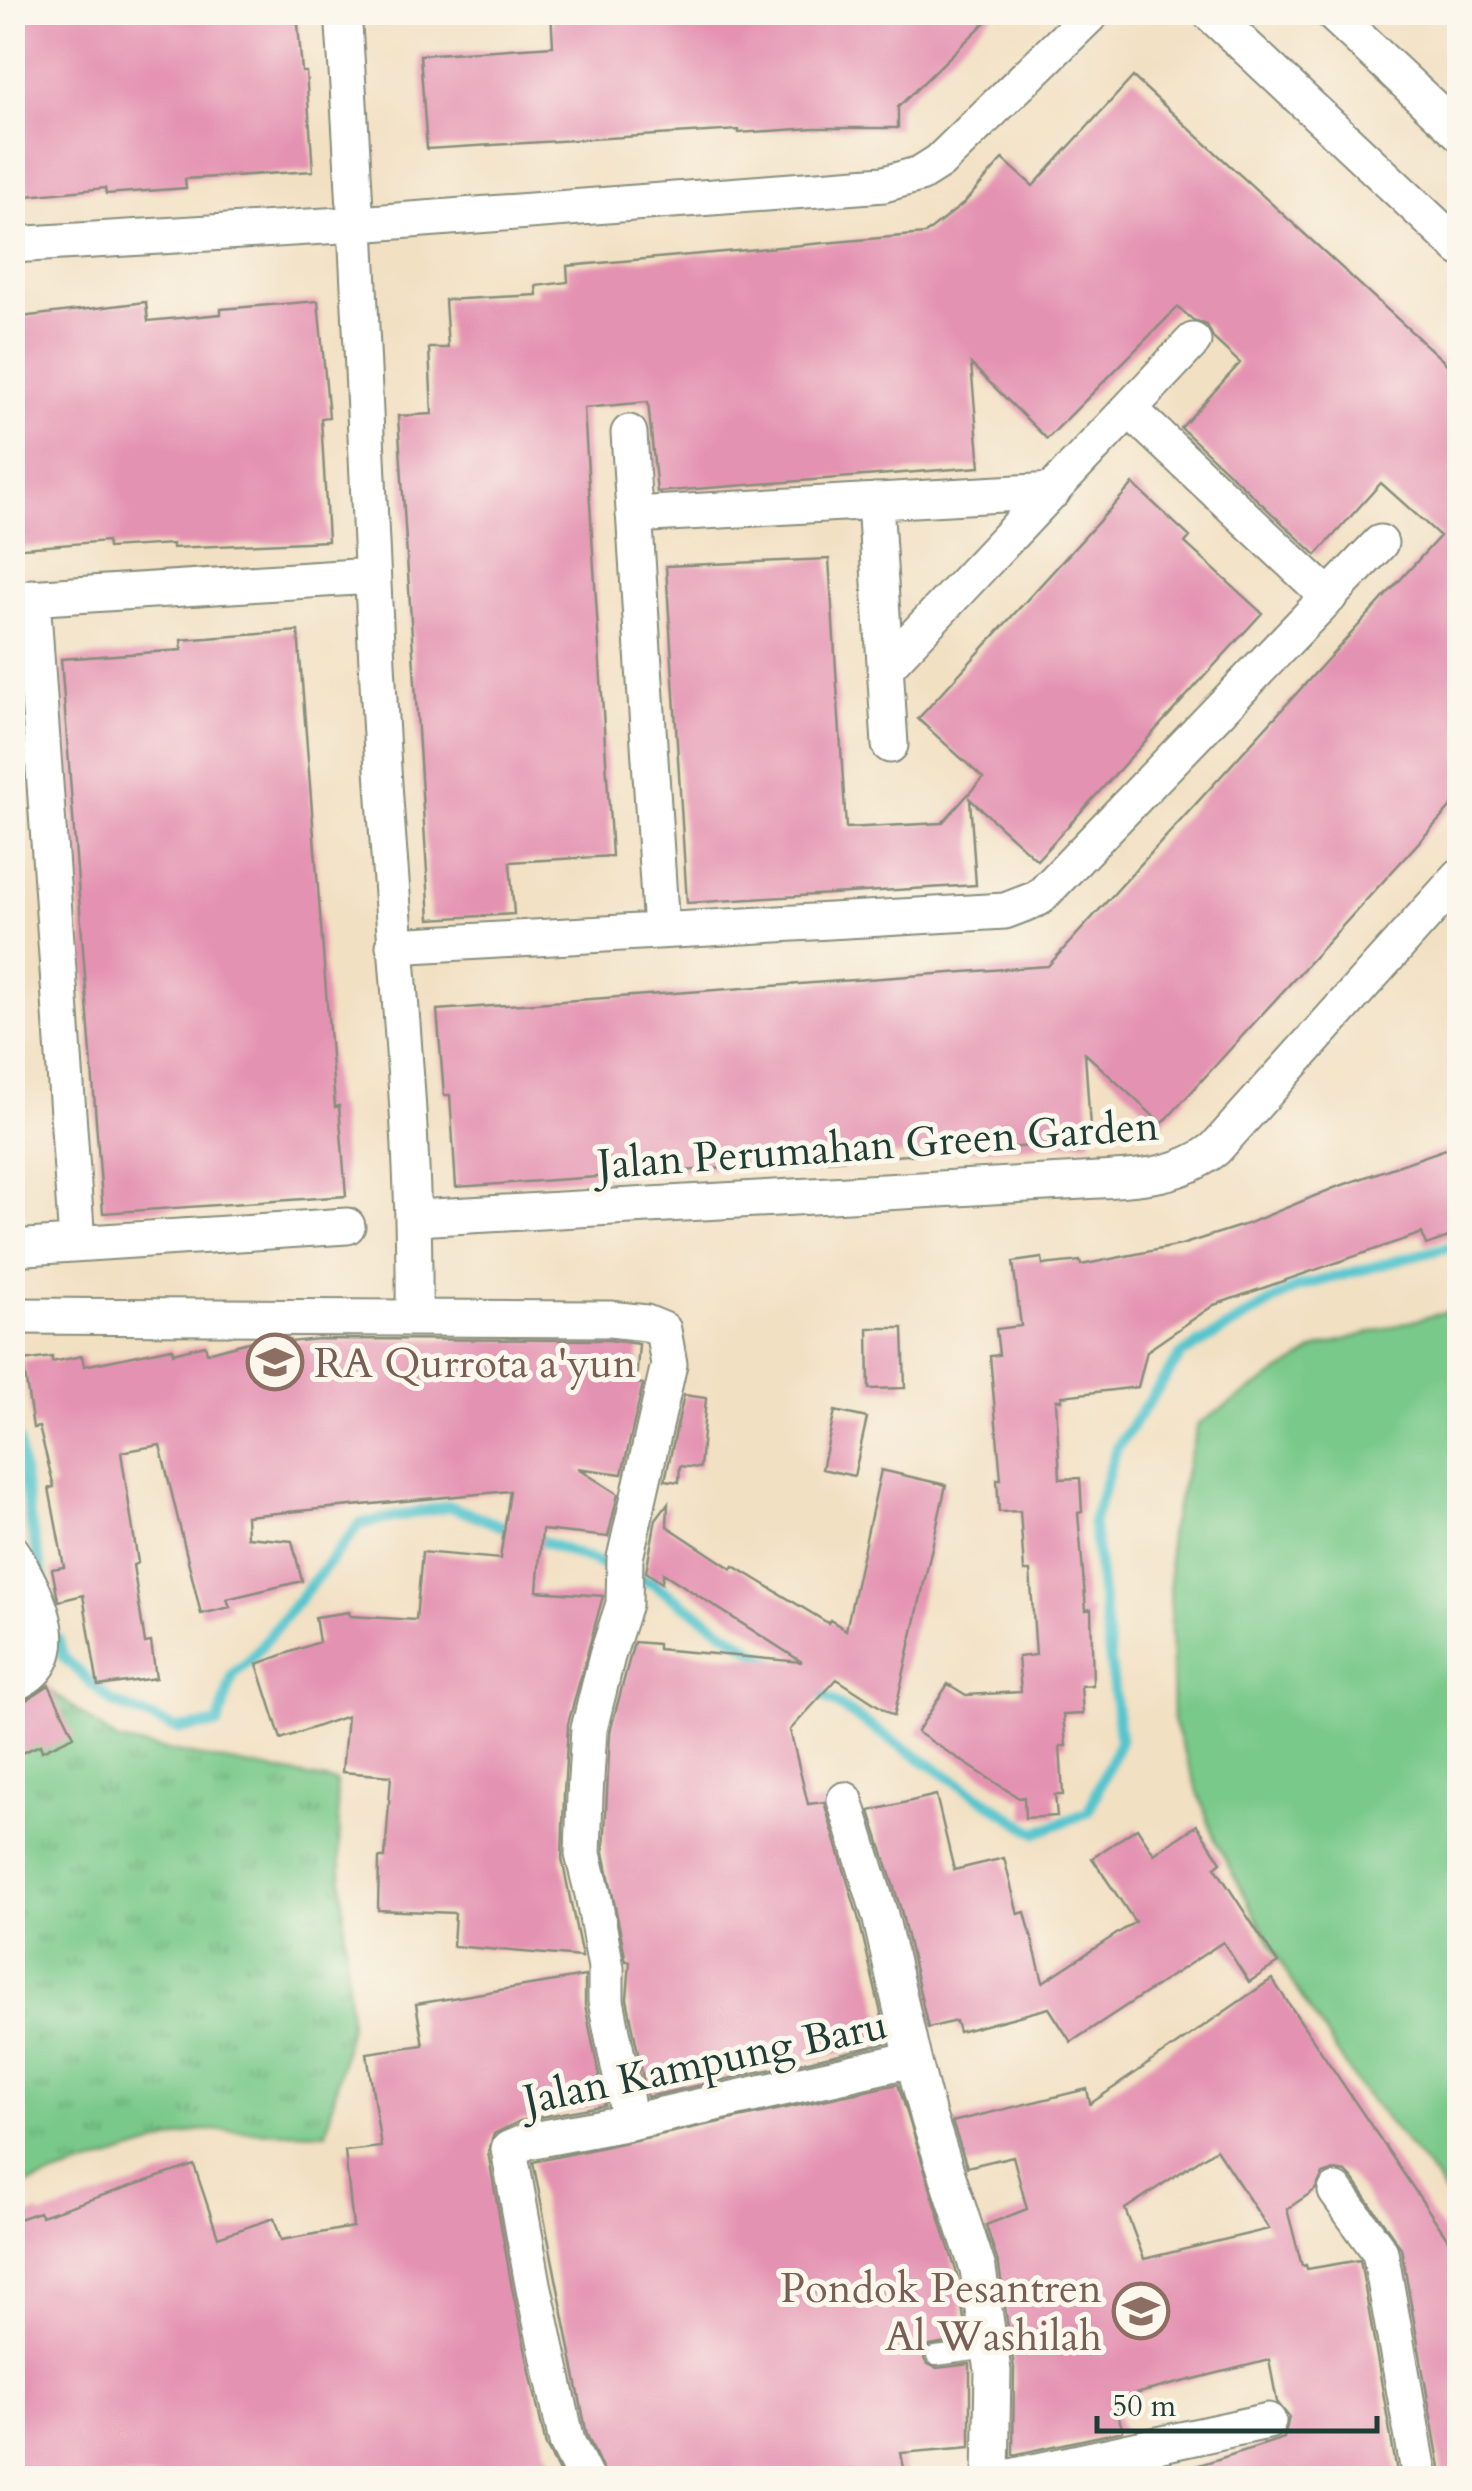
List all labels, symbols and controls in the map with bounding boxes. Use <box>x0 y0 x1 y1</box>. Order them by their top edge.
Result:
street label: Jalan Perumahan Green Garden <box>590 1097 1161 1194</box>
school or university icon: RA Qurrota a'yun <box>245 1332 305 1392</box>
place label: RA Qurrota a'yun <box>314 1335 637 1392</box>
street label: Jalan Kampung Baru <box>512 1996 892 2130</box>
place label: Pondok Pesantren Al Washilah <box>780 2260 1102 2365</box>
school or university icon: Pondok Pesantren Al Washilah <box>1111 2281 1171 2341</box>
scale bar <box>1097 2371 1377 2433</box>
text: 50 m <box>1112 2386 1177 2427</box>

